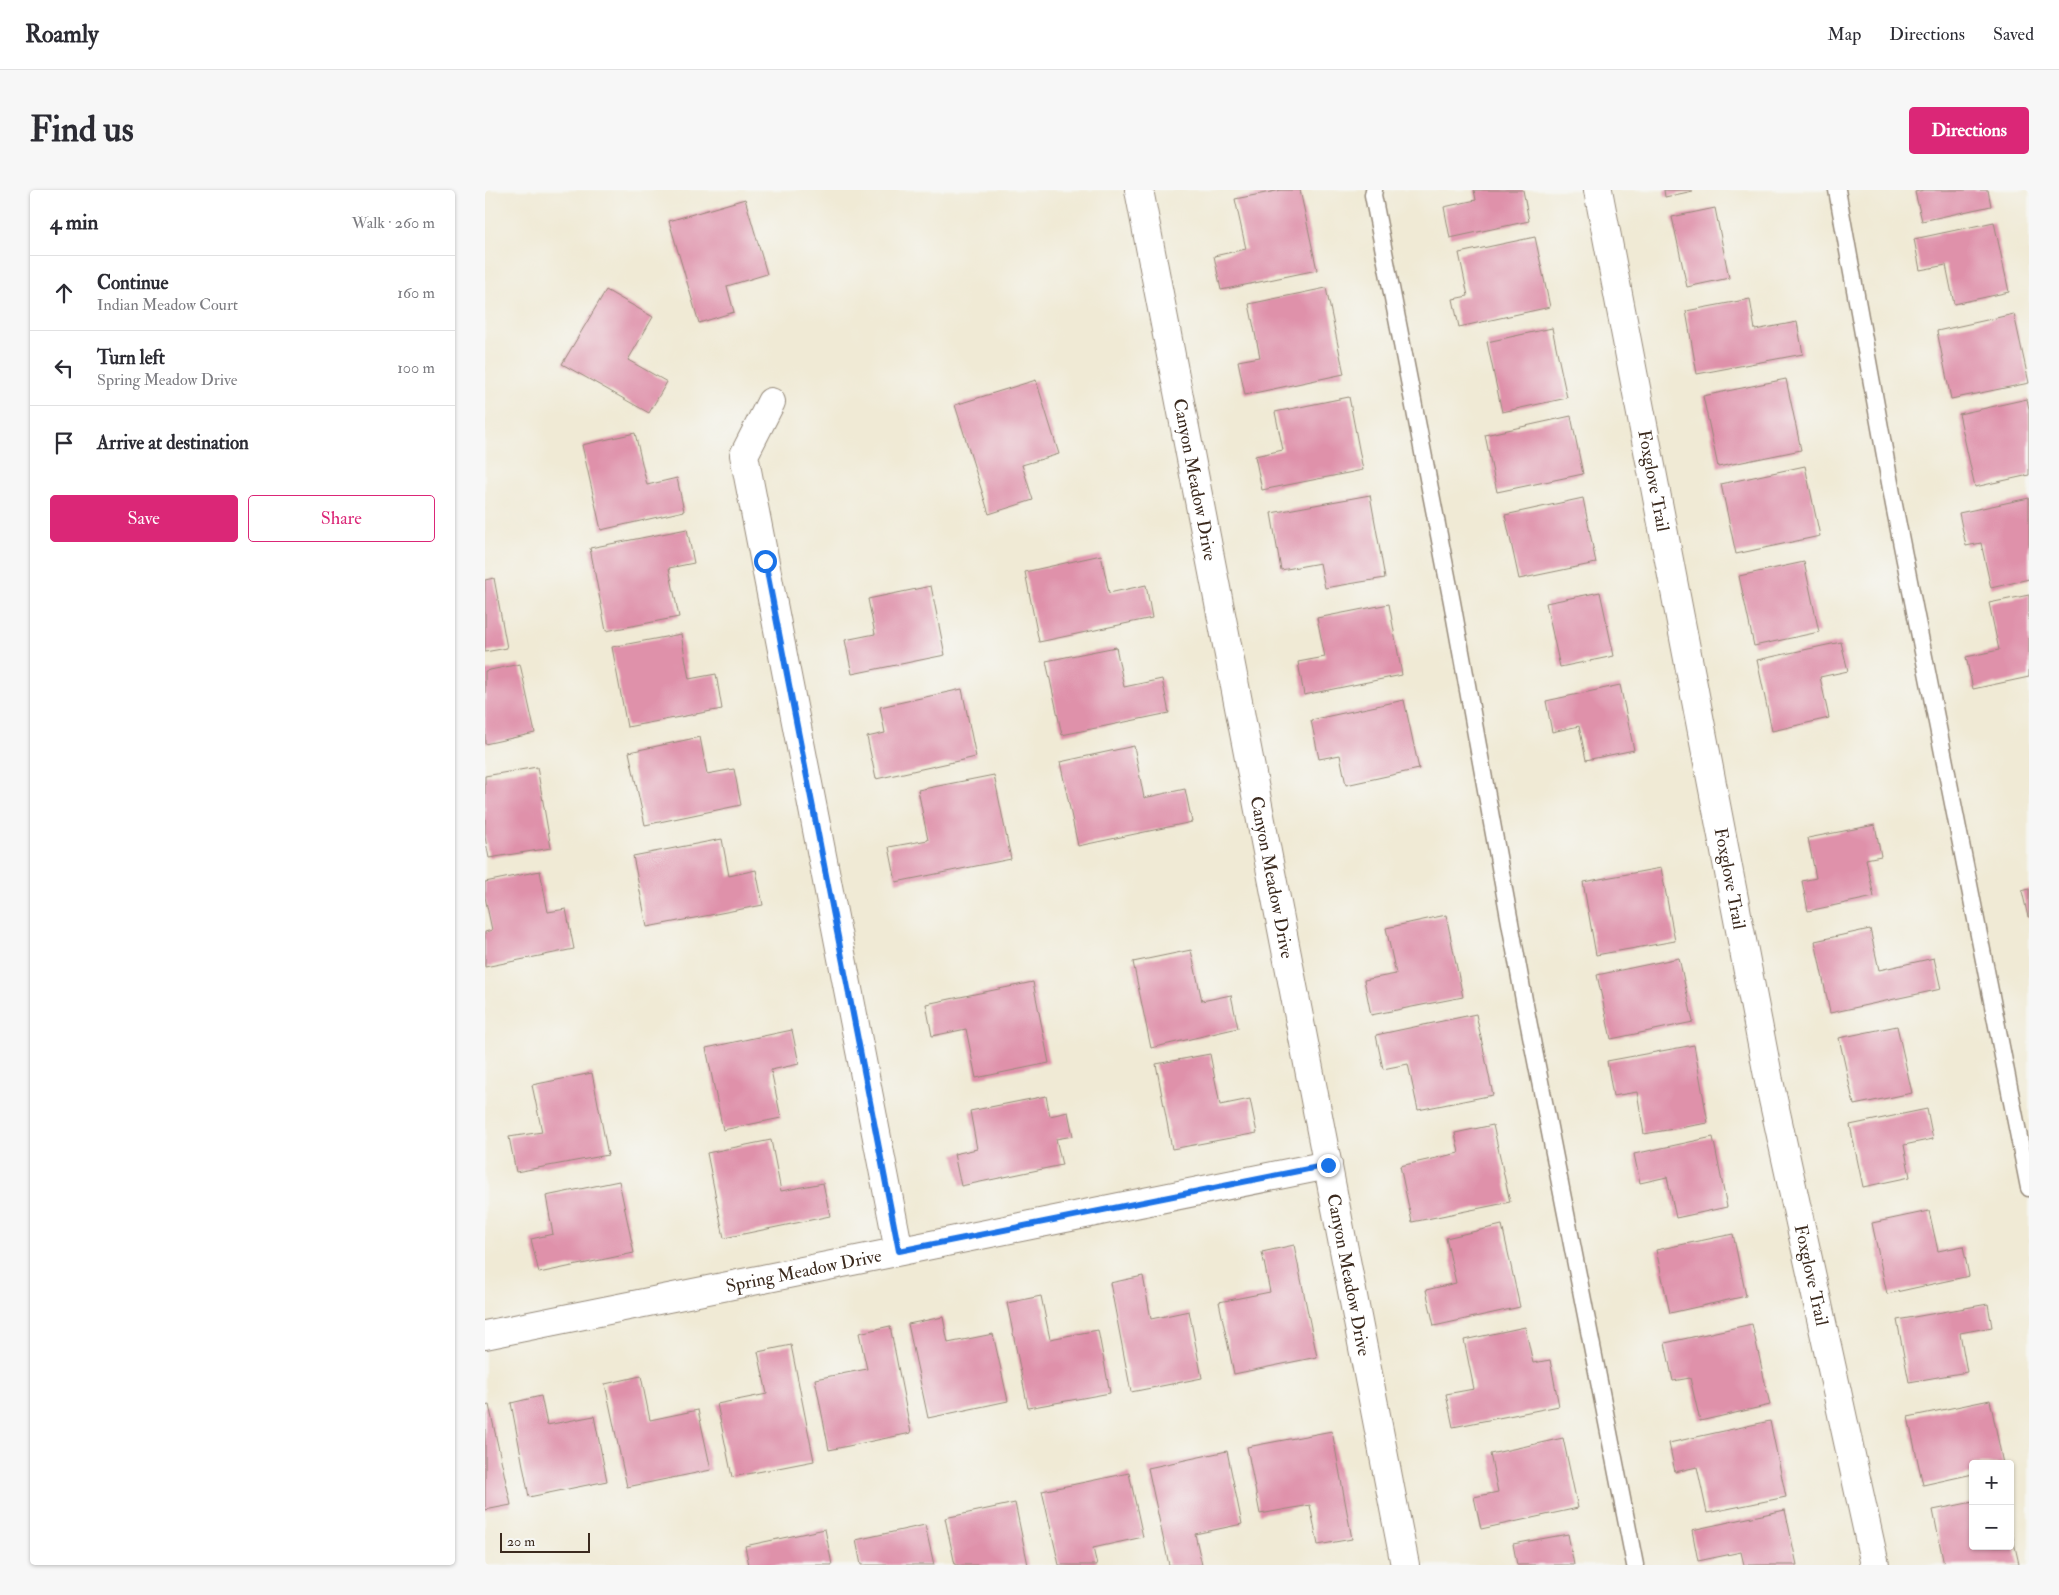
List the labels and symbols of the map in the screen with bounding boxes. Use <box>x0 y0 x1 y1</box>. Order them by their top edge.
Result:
street label: Canyon Meadow Drive <box>1168 397 1222 563</box>
street label: Foxglove Trail <box>1633 428 1675 534</box>
route start <box>754 550 777 573</box>
street label: Canyon Meadow Drive <box>1245 794 1299 961</box>
street label: Foxglove Trail <box>1709 826 1751 932</box>
route end <box>1317 1154 1340 1177</box>
street label: Canyon Meadow Drive <box>1322 1192 1376 1358</box>
street label: Foxglove Trail <box>1789 1222 1834 1328</box>
street label: Spring Meadow Drive <box>724 1244 884 1298</box>
scale bar <box>500 1530 590 1553</box>

